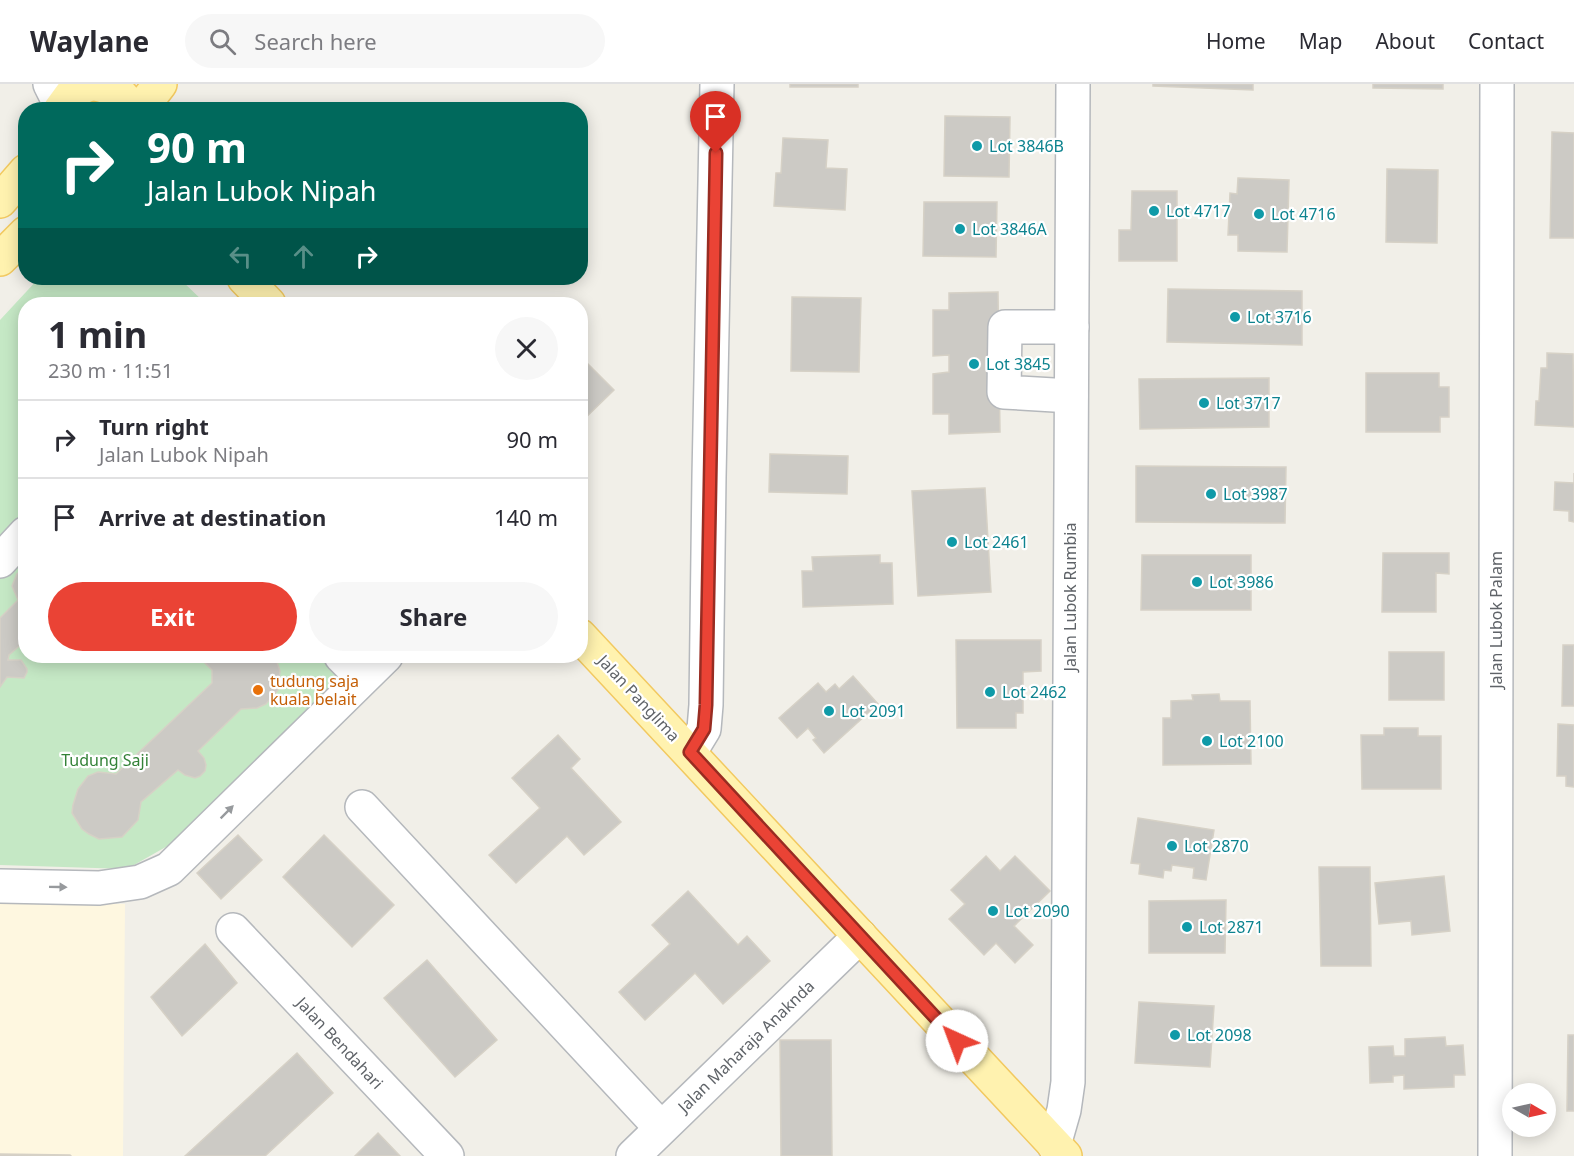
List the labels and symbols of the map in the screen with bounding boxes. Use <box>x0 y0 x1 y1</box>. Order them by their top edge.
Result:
pin <box>690 91 741 153</box>
place label: Lot 3846B <box>989 135 1064 157</box>
marker: Lot 3846B <box>970 139 984 153</box>
place label: Lot 4717 <box>1166 200 1231 222</box>
place label: Lot 4716 <box>1271 203 1336 225</box>
marker: Lot 4717 <box>1147 204 1161 218</box>
marker: Lot 4716 <box>1252 207 1266 221</box>
place label: Lot 3846A <box>972 218 1048 240</box>
marker: Lot 3846A <box>953 222 967 236</box>
place label: Lot 3716 <box>1247 306 1312 328</box>
marker: Lot 3716 <box>1228 310 1242 324</box>
place label: Lot 3845 <box>986 353 1051 375</box>
marker: Lot 3845 <box>967 357 981 371</box>
place label: Lot 3717 <box>1216 392 1281 414</box>
marker: Lot 3717 <box>1197 396 1211 410</box>
place label: Lot 3987 <box>1223 483 1288 505</box>
marker: Lot 3987 <box>1204 487 1218 501</box>
street label: Jalan Lubok Rumbia <box>1059 523 1081 673</box>
place label: Lot 2461 <box>964 531 1029 553</box>
marker: Lot 2461 <box>945 535 959 549</box>
street label: Jalan Lubok Palam <box>1485 551 1507 691</box>
place label: Lot 3986 <box>1209 571 1274 593</box>
marker: Lot 3986 <box>1190 575 1204 589</box>
street label: Jalan Panglima <box>592 648 685 746</box>
place label: tudung saja kuala belait <box>270 670 359 710</box>
place label: Lot 2462 <box>1002 681 1067 703</box>
marker: tudung saja kuala belait <box>251 683 265 697</box>
marker: Lot 2462 <box>983 685 997 699</box>
place label: Lot 2091 <box>841 700 906 722</box>
marker: Lot 2091 <box>822 704 836 718</box>
place label: Lot 2100 <box>1219 730 1284 752</box>
marker: Lot 2100 <box>1200 734 1214 748</box>
park label: Tudung Saji <box>61 749 149 771</box>
one-way arrow <box>219 805 233 819</box>
place label: Lot 2870 <box>1184 835 1249 857</box>
marker: Lot 2870 <box>1165 839 1179 853</box>
one-way arrow <box>49 882 68 892</box>
place label: Lot 2090 <box>1005 900 1070 922</box>
marker: Lot 2090 <box>986 904 1000 918</box>
place label: Lot 2871 <box>1199 916 1264 938</box>
marker: Lot 2871 <box>1180 920 1194 934</box>
street label: Jalan Maharaja Anaknda <box>672 975 819 1118</box>
street label: Jalan Bendahari <box>290 991 388 1094</box>
position arrow <box>925 1009 989 1073</box>
place label: Lot 2098 <box>1187 1024 1252 1046</box>
marker: Lot 2098 <box>1168 1028 1182 1042</box>
north arrow <box>1502 1083 1556 1137</box>

